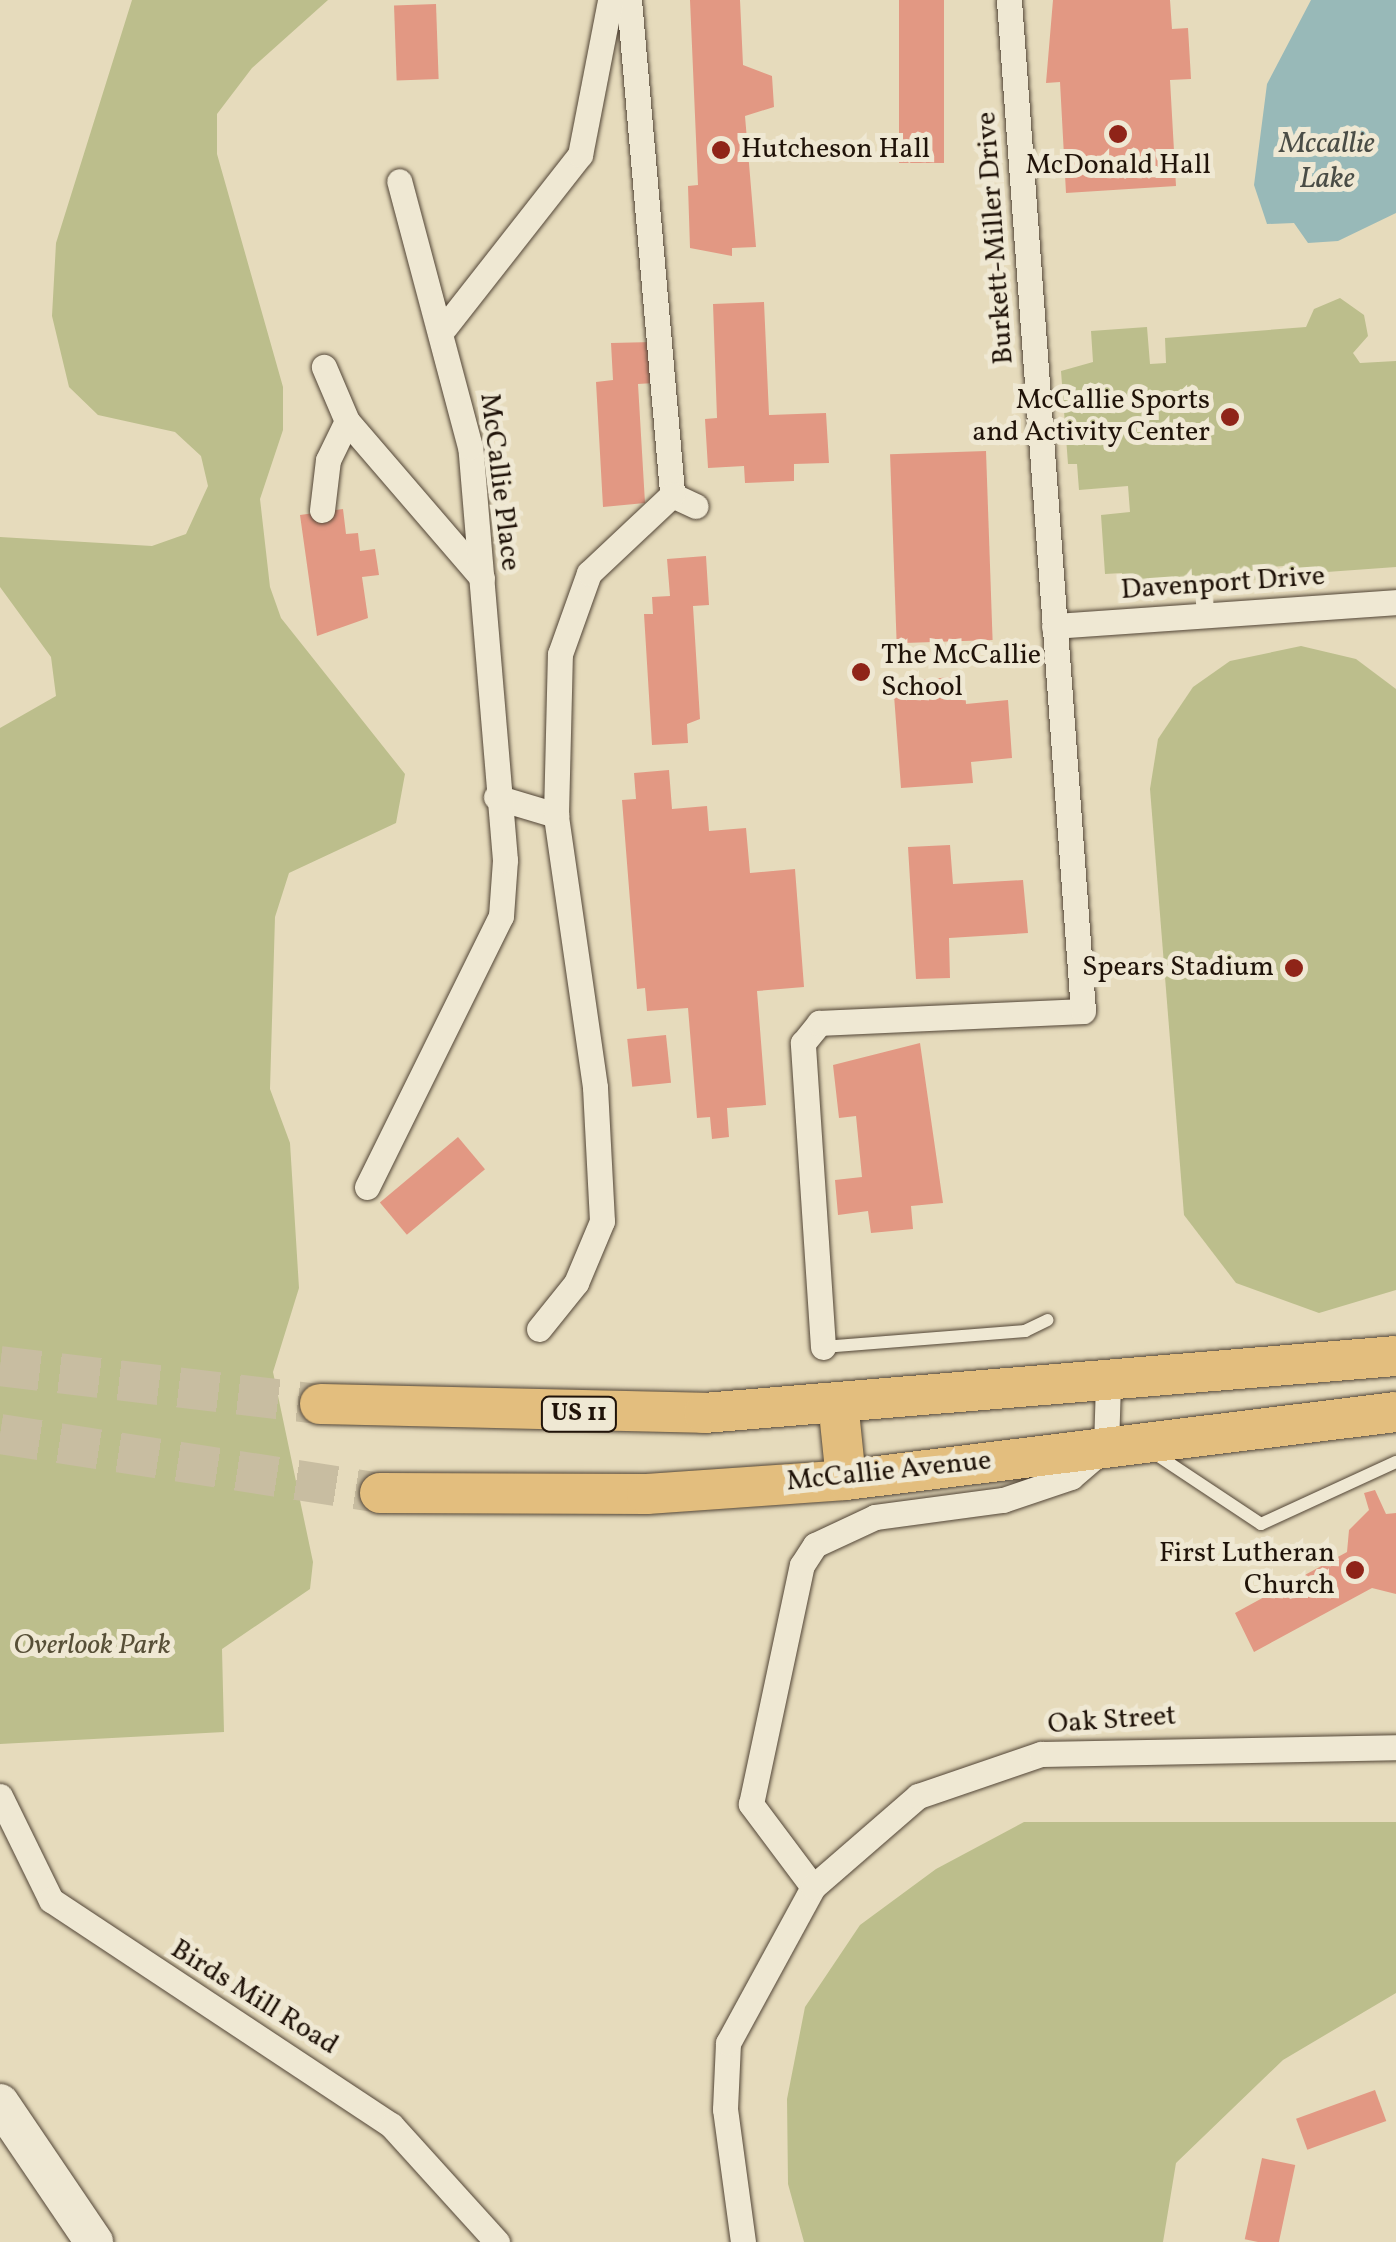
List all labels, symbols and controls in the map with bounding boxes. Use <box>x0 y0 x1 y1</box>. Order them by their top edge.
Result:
street label: Burkett-Miller Drive <box>970 110 1022 366</box>
marker: McDonald Hall <box>1107 123 1129 145</box>
water label: Mccallie Lake <box>1279 126 1375 196</box>
place label: Hutcheson Hall <box>741 133 930 167</box>
marker: Hutcheson Hall <box>710 139 732 161</box>
place label: McDonald Hall <box>1025 149 1211 183</box>
place label: McCallie Sports and Activity Center <box>971 384 1210 450</box>
street label: McCallie Place <box>471 391 527 573</box>
marker: McCallie Sports and Activity Center <box>1219 406 1241 428</box>
street label: Davenport Drive <box>1120 560 1326 608</box>
place label: The McCallie School <box>881 639 1041 705</box>
marker: The McCallie School <box>850 661 872 683</box>
place label: Spears Stadium <box>1082 951 1274 985</box>
marker: Spears Stadium <box>1283 957 1305 979</box>
road number: US 11 <box>539 1394 619 1434</box>
street label: McCallie Avenue <box>785 1445 993 1499</box>
place label: First Lutheran Church <box>1159 1537 1335 1603</box>
marker: First Lutheran Church <box>1344 1559 1366 1581</box>
park label: Overlook Park <box>13 1629 171 1663</box>
street label: Oak Street <box>1047 1700 1177 1742</box>
street label: Birds Mill Road <box>164 1933 344 2063</box>

